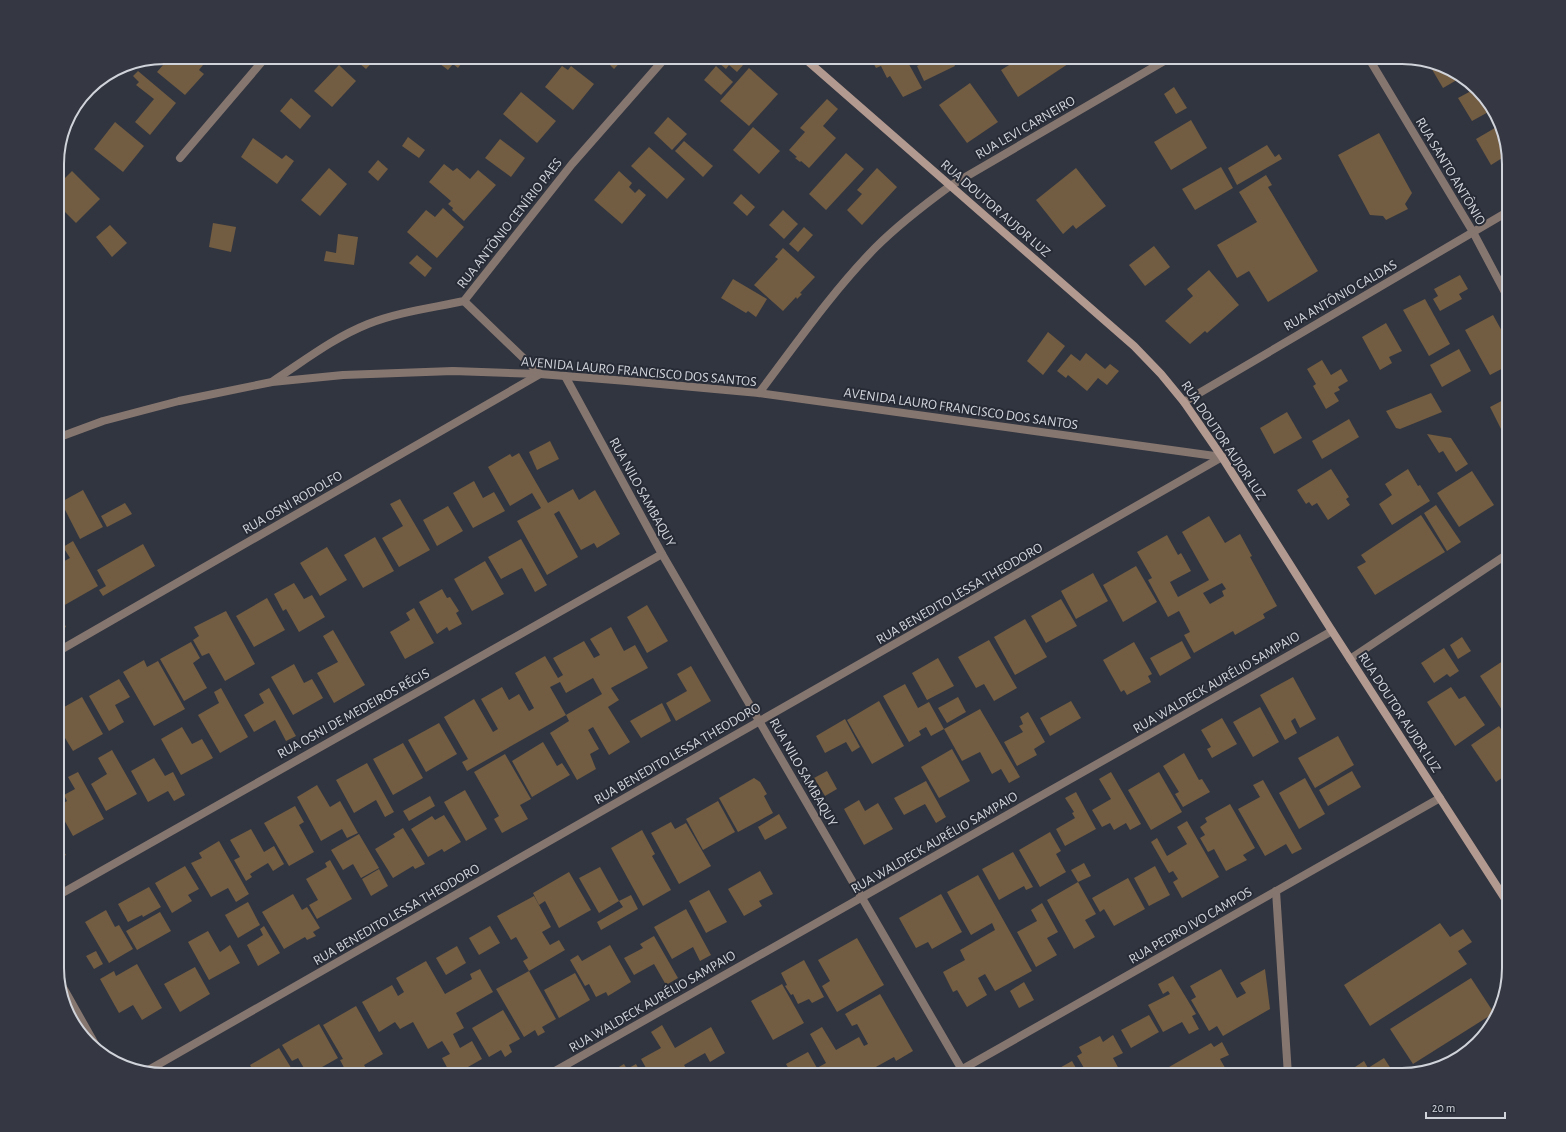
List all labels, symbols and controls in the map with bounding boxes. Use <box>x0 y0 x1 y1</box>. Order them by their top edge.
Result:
street label: RUA LEVI CARNEIRO <box>973 94 1078 162</box>
street label: RUA SANTO ANTÔNIO <box>1413 114 1489 228</box>
street label: RUA ANTÔNIO CENÍRIO PAES <box>452 154 565 291</box>
street label: RUA DOUTOR AUJOR LUZ <box>938 158 1053 260</box>
street label: RUA ANTÔNIO CALDAS <box>1281 256 1399 334</box>
street label: AVENIDA LAURO FRANCISCO DOS SANTOS <box>521 355 757 389</box>
street label: RUA DOUTOR AUJOR LUZ <box>1178 379 1268 503</box>
street label: AVENIDA LAURO FRANCISCO DOS SANTOS <box>843 386 1079 432</box>
street label: RUA NILO SAMBAQUY <box>606 436 678 550</box>
street label: RUA OSNI RODOLFO <box>240 469 345 537</box>
street label: RUA BENEDITO LESSA THEODORO <box>874 540 1045 647</box>
street label: RUA WALDECK AURÉLIO SAMPAIO <box>1129 627 1302 736</box>
street label: RUA DOUTOR AUJOR LUZ <box>1355 650 1443 775</box>
street label: RUA OSNI DE MEDEIROS RÉGIS <box>274 664 432 762</box>
street label: RUA BENEDITO LESSA THEODORO <box>592 700 763 807</box>
street label: RUA NILO SAMBAQUY <box>766 716 840 830</box>
street label: RUA WALDECK AURÉLIO SAMPAIO <box>847 787 1020 896</box>
street label: RUA BENEDITO LESSA THEODORO <box>311 861 482 968</box>
street label: RUA PEDRO IVO CAMPOS <box>1126 885 1255 967</box>
street label: RUA WALDECK AURÉLIO SAMPAIO <box>565 946 738 1055</box>
scale bar <box>1426 1094 1505 1120</box>
text: 20 m <box>1432 1102 1455 1114</box>

